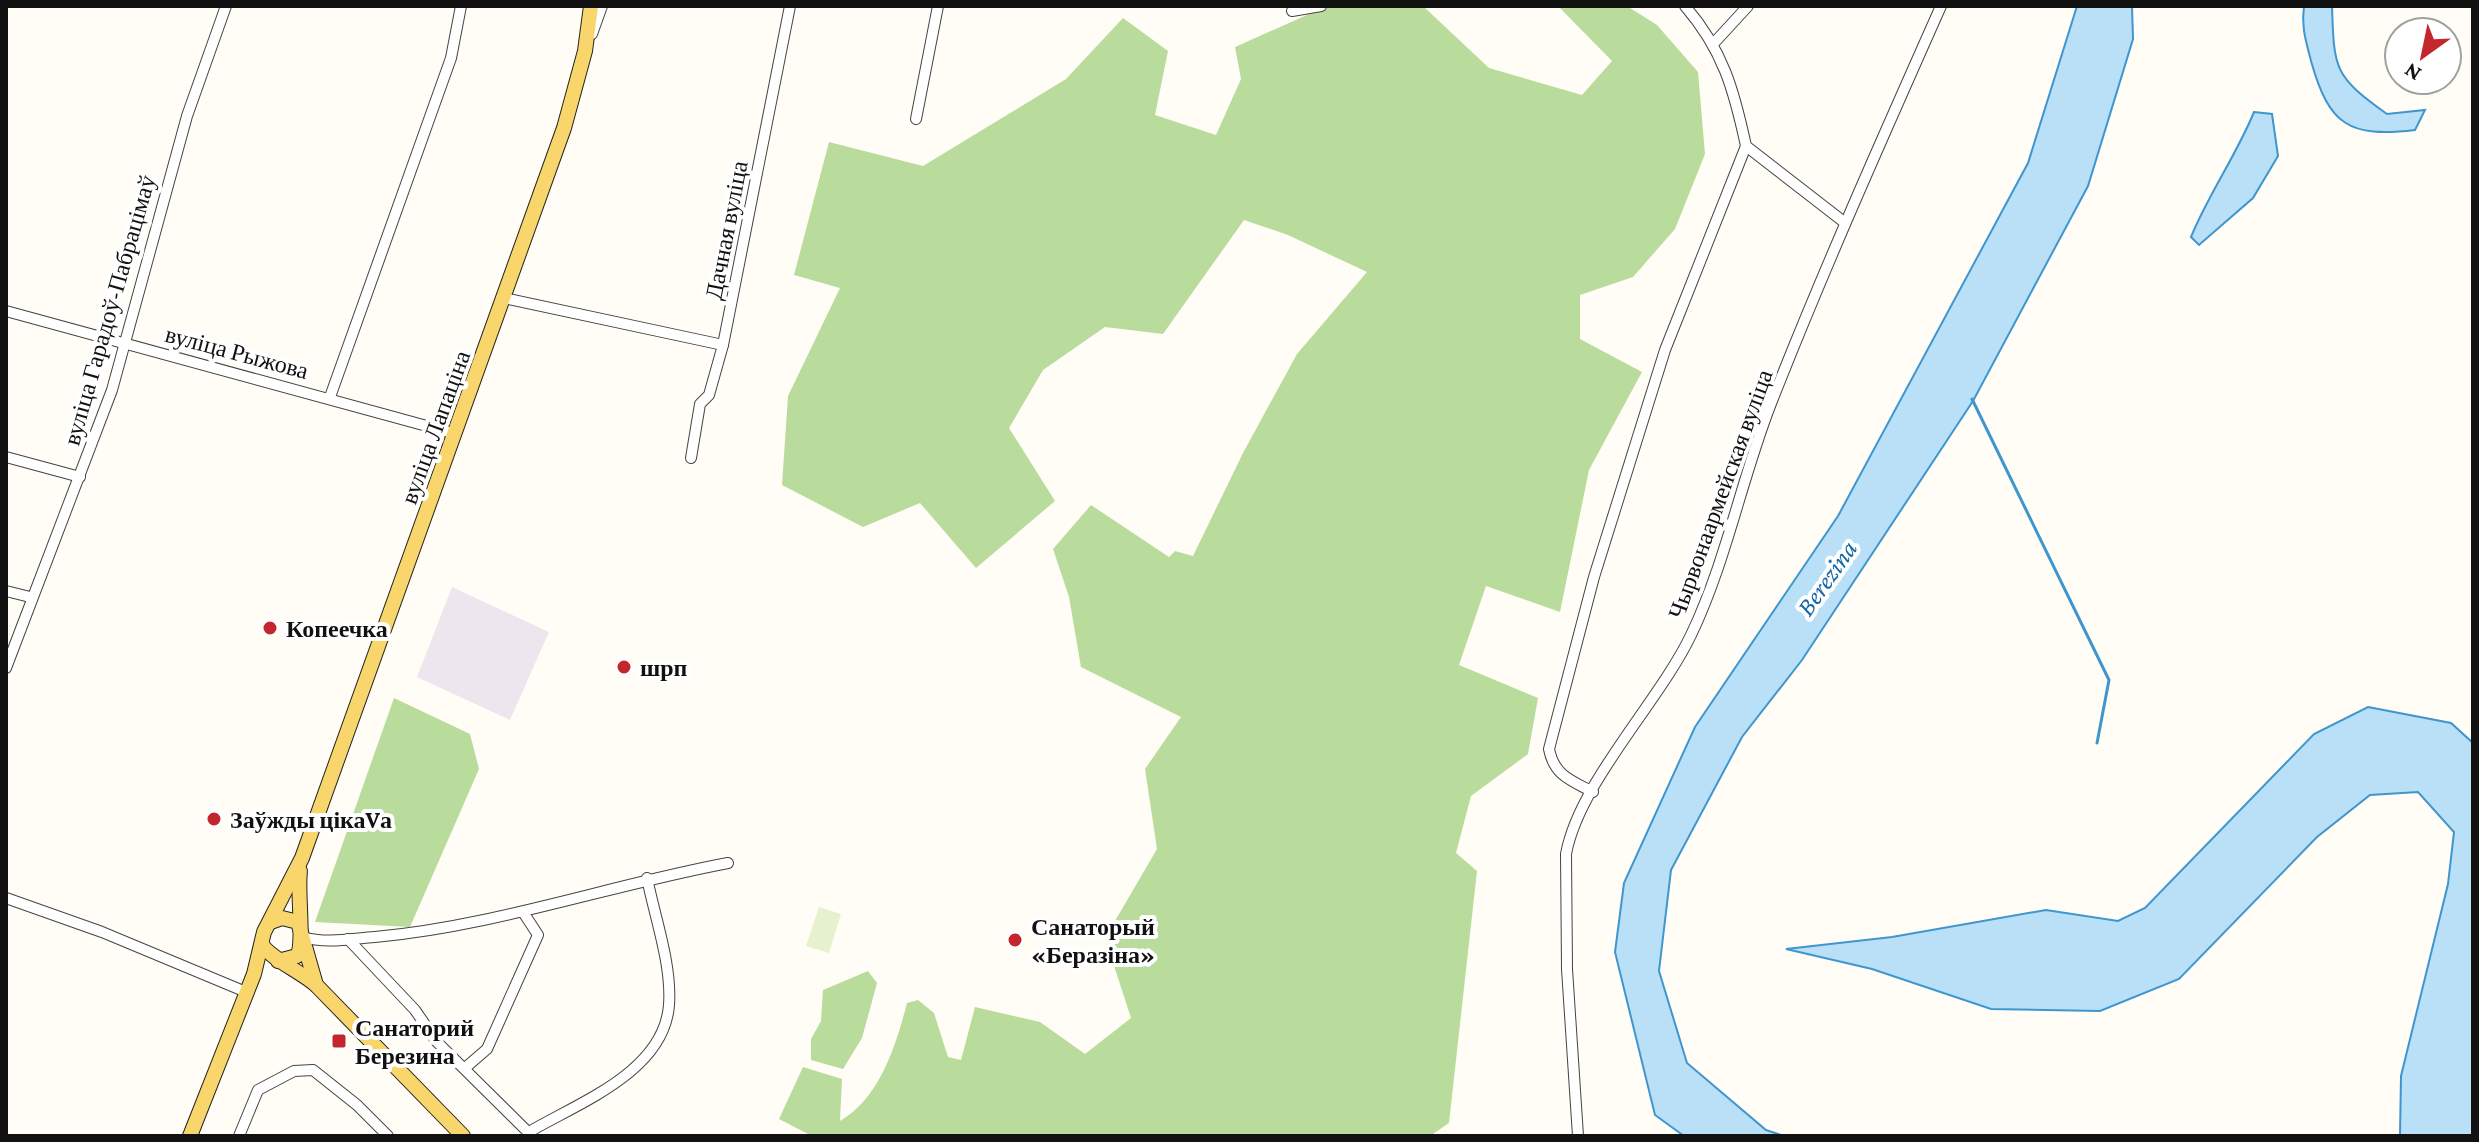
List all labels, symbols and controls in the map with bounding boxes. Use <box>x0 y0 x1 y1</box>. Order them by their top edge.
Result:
north arrow <box>2383 16 2463 96</box>
text: N <box>2399 58 2425 87</box>
street label: Дачная вуліца <box>699 158 753 302</box>
street label: вуліца Гарадоў-Пабрацімаў <box>57 172 161 448</box>
street label: вуліца Рыжова <box>162 320 312 384</box>
street label: вуліца Лапаціна <box>395 346 475 507</box>
street label: Чырвонаармейская вуліца <box>1662 365 1778 622</box>
water label: Berezina <box>1791 535 1863 621</box>
place label: Копеечка <box>286 615 388 642</box>
marker: Копеечка <box>261 619 279 637</box>
place label: шрп <box>640 654 688 681</box>
marker: шрп <box>615 658 633 676</box>
place label: Заўжды цікаVа <box>230 806 392 833</box>
marker: Заўжды цікаVа <box>205 810 223 828</box>
place label: Санаторый «Беразіна» <box>1031 913 1155 968</box>
marker: Санаторый «Беразіна» <box>1006 931 1024 949</box>
place label: Санаторий Березина <box>355 1014 474 1069</box>
marker: Санаторий Березина <box>330 1032 348 1050</box>

